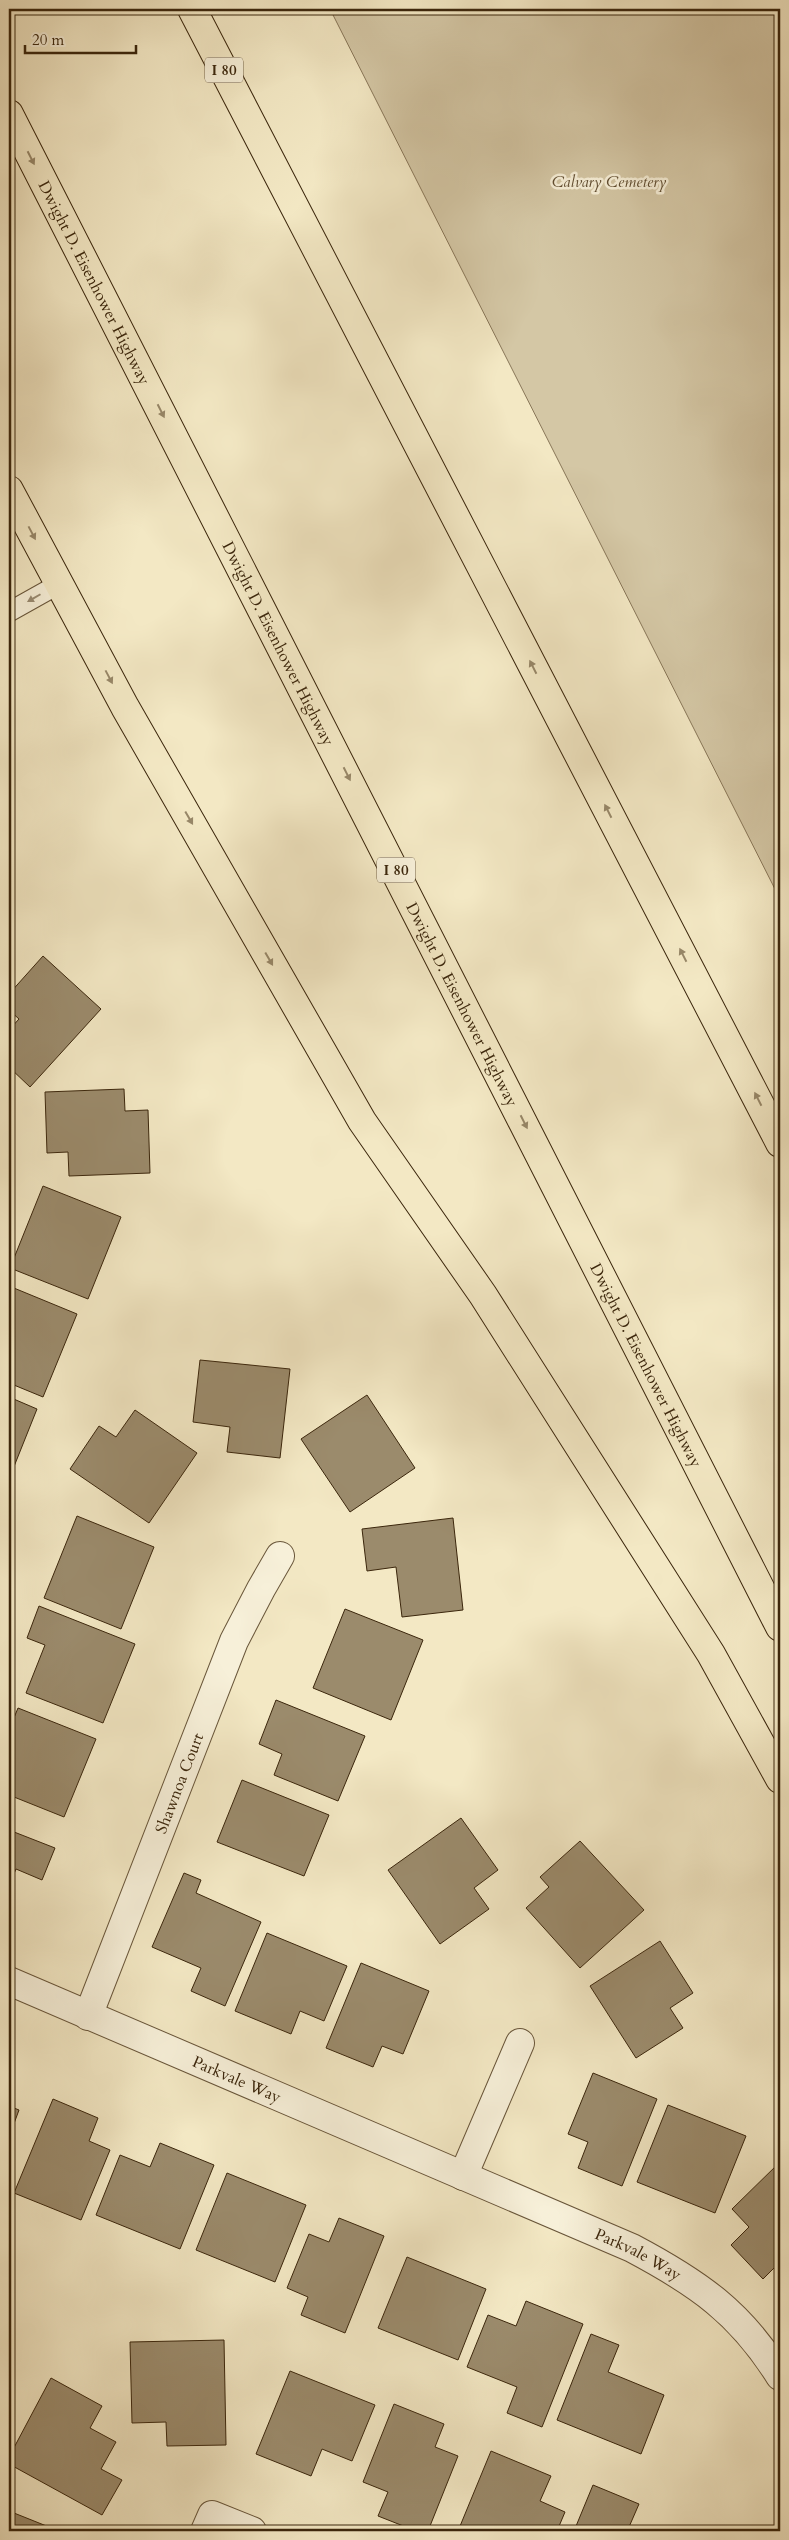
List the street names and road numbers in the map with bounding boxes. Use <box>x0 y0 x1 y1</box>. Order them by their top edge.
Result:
road number: I 80 <box>205 58 243 82</box>
street label: Dwight D. Eisenhower Highway <box>33 177 155 389</box>
street label: Dwight D. Eisenhower Highway <box>217 538 339 750</box>
road number: I 80 <box>377 858 415 882</box>
street label: Dwight D. Eisenhower Highway <box>400 899 523 1111</box>
street label: Dwight D. Eisenhower Highway <box>584 1260 707 1472</box>
street label: Shawnoa Court <box>150 1730 209 1837</box>
street label: Parkvale Way <box>189 2051 285 2109</box>
street label: Parkvale Way <box>591 2223 686 2286</box>

